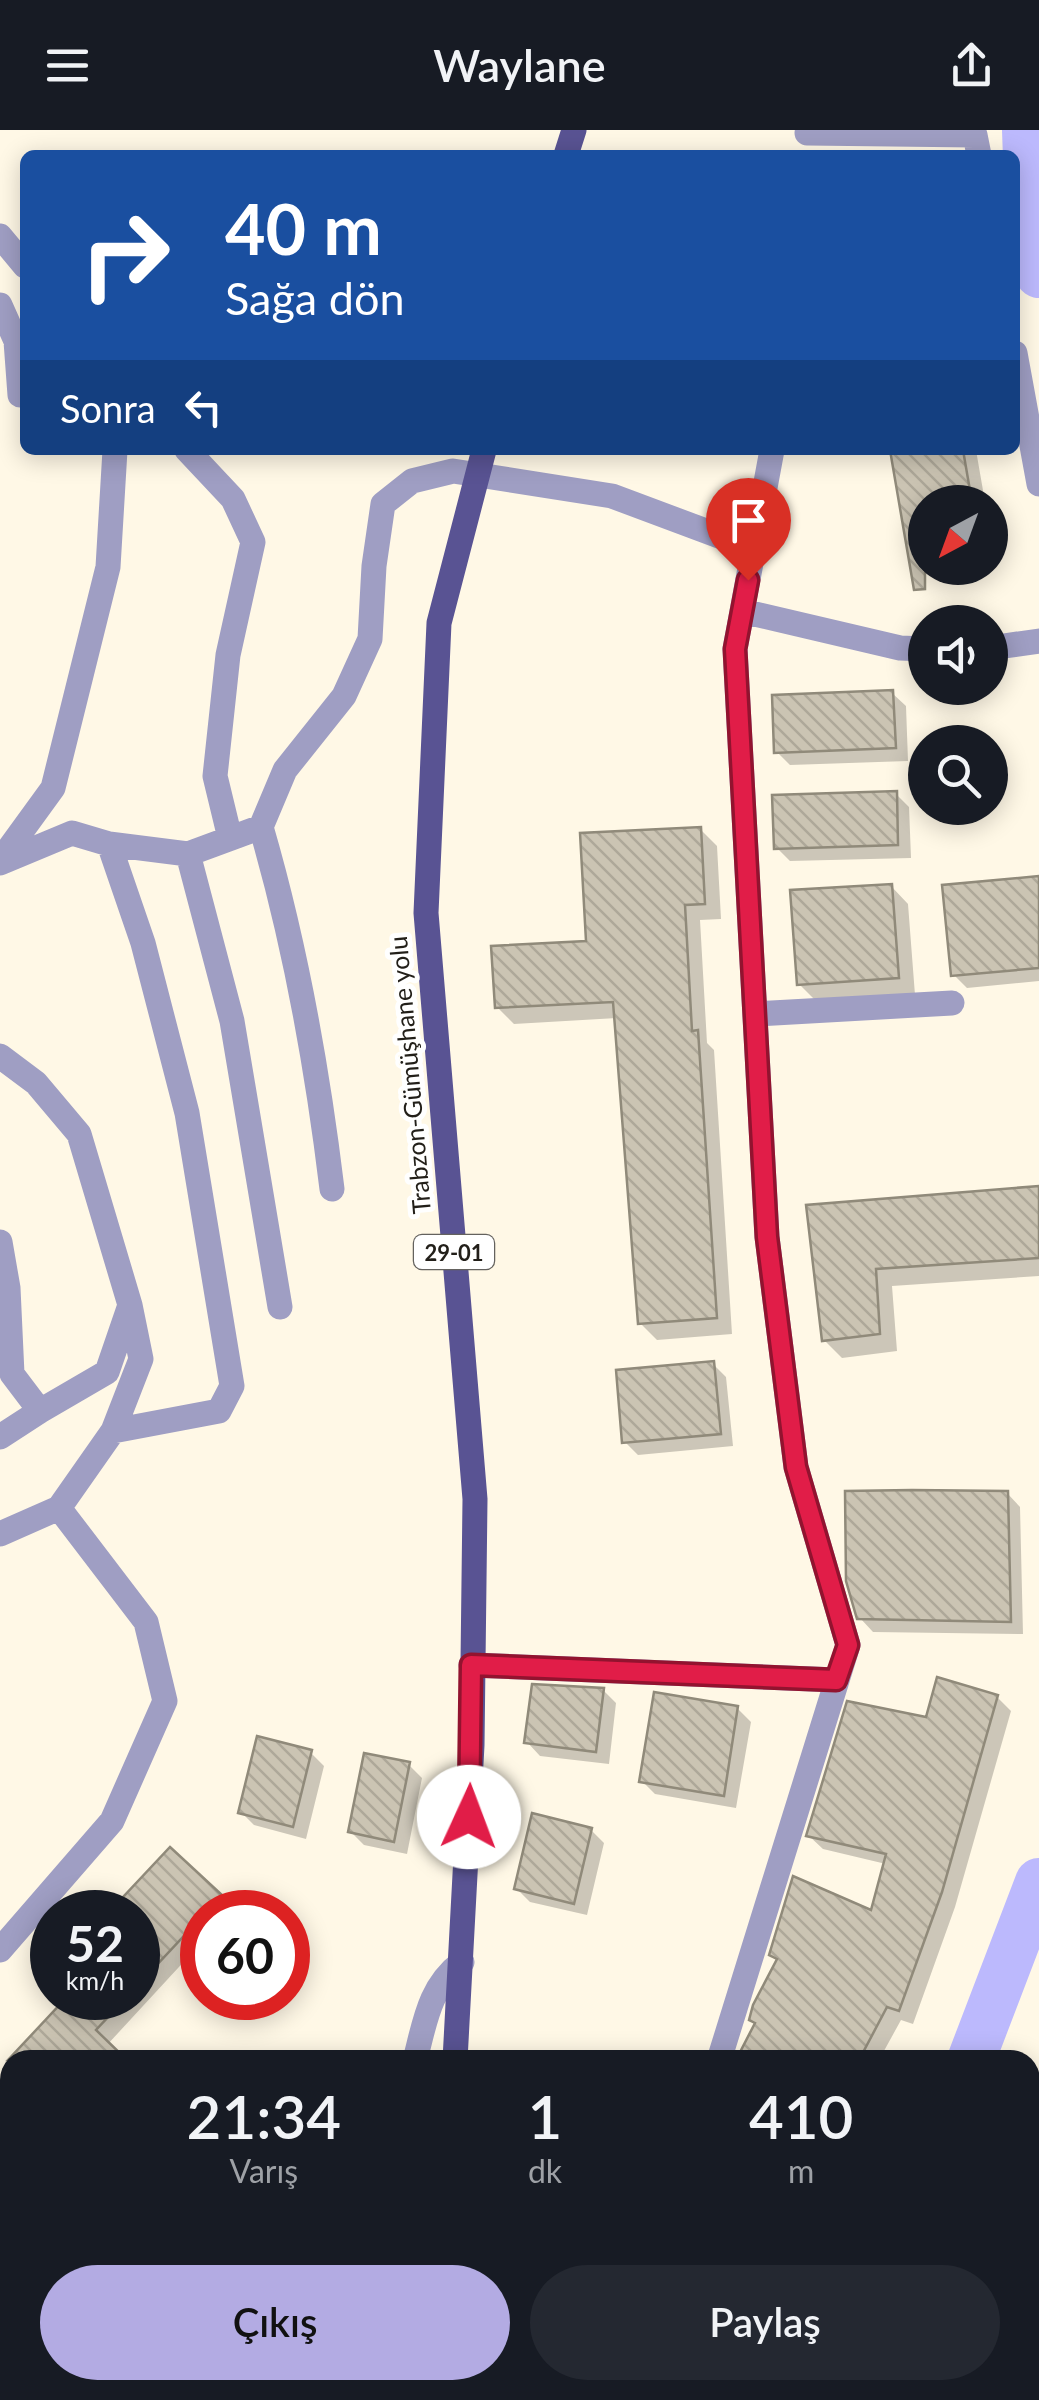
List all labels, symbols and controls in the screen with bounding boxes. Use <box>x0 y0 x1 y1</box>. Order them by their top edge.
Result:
icon: menu <box>40 38 95 93</box>
text: Waylane <box>433 38 606 92</box>
icon: share <box>944 38 999 93</box>
text: 40 m <box>225 186 382 270</box>
icon: right <box>60 190 190 320</box>
text: Sağa dön <box>225 271 405 325</box>
icon: left <box>176 380 231 435</box>
text: Sonra <box>60 385 156 431</box>
pin <box>706 478 791 581</box>
north arrow <box>908 485 1008 585</box>
map controls <box>908 485 1008 825</box>
icon: arrive <box>721 493 776 548</box>
button: sound <box>908 605 1008 705</box>
button: search <box>908 725 1008 825</box>
street label: Trabzon-Gümüşhane yolu <box>382 935 436 1215</box>
road number: 29-01 <box>414 1235 494 1269</box>
position arrow <box>417 1765 521 1869</box>
speed limit sign: 60 <box>180 1890 310 2020</box>
text: 52 <box>66 1913 124 1973</box>
text: km/h <box>66 1965 124 1995</box>
text: 21:34 <box>187 2080 341 2152</box>
text: 1 <box>528 2080 562 2152</box>
text: 410 <box>749 2080 853 2152</box>
text: Varış <box>230 2151 298 2190</box>
text: dk <box>528 2151 562 2190</box>
text: m <box>788 2151 814 2190</box>
button: Çıkış <box>40 2265 510 2380</box>
button: Paylaş <box>530 2265 1000 2380</box>

